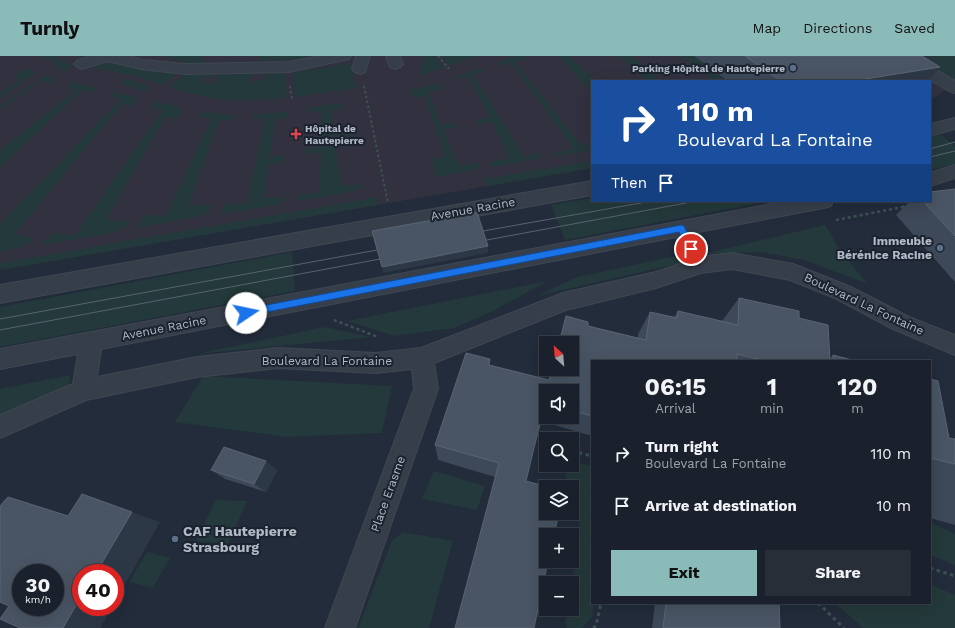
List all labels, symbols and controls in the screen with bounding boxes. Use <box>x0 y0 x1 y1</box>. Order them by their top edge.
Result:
text: Turnly <box>20 17 80 40</box>
text: Map <box>753 20 781 36</box>
text: Directions <box>803 20 872 36</box>
text: Saved <box>894 20 935 36</box>
place label: Parking Hôpital de Hautepierre <box>632 63 785 74</box>
marker: Parking Hôpital de Hautepierre <box>788 63 798 73</box>
text: 110 m <box>677 95 754 128</box>
icon: right <box>611 96 663 148</box>
place label: Hôpital de Hautepierre <box>305 123 364 146</box>
marker: Hôpital de Hautepierre <box>290 128 302 140</box>
text: Boulevard La Fontaine <box>677 129 873 150</box>
icon: arrive <box>655 172 677 194</box>
text: Then <box>611 174 647 192</box>
street label: Avenue Racine <box>430 195 516 223</box>
pin <box>674 232 708 266</box>
place label: Immeuble Bérénice Racine <box>837 234 932 262</box>
icon: arrive <box>680 238 702 260</box>
marker: Immeuble Bérénice Racine <box>935 243 945 253</box>
street label: Boulevard La Fontaine <box>802 270 926 338</box>
position arrow <box>225 292 267 334</box>
street label: Avenue Racine <box>121 313 207 343</box>
north arrow <box>539 336 579 376</box>
map controls <box>539 336 579 616</box>
street label: Boulevard La Fontaine <box>262 354 392 368</box>
text: 06:15 <box>645 373 706 401</box>
text: 1 <box>767 373 777 401</box>
text: 120 <box>837 373 877 401</box>
button: sound <box>539 384 579 424</box>
text: Arrival <box>655 401 696 416</box>
text: min <box>760 401 784 416</box>
text: m <box>851 401 864 416</box>
button: search <box>539 432 579 472</box>
text: Turn right <box>645 438 718 456</box>
icon: right <box>611 443 633 465</box>
text: 110 m <box>871 445 911 463</box>
street label: Place Erasme <box>368 454 408 534</box>
text: Boulevard La Fontaine <box>645 456 786 471</box>
button: layers <box>539 480 579 520</box>
icon: arrive <box>611 495 633 517</box>
text: Arrive at destination <box>645 497 797 515</box>
text: 10 m <box>876 497 911 515</box>
place label: CAF Hautepierre Strasbourg <box>183 523 297 555</box>
button: + <box>539 528 579 568</box>
marker: CAF Hautepierre Strasbourg <box>170 534 180 544</box>
button: Exit <box>611 550 757 596</box>
button: Share <box>765 550 911 596</box>
speed limit sign: 40 <box>72 564 124 616</box>
text: 30 <box>26 573 50 597</box>
button: − <box>539 576 579 616</box>
text: km/h <box>25 594 51 605</box>

